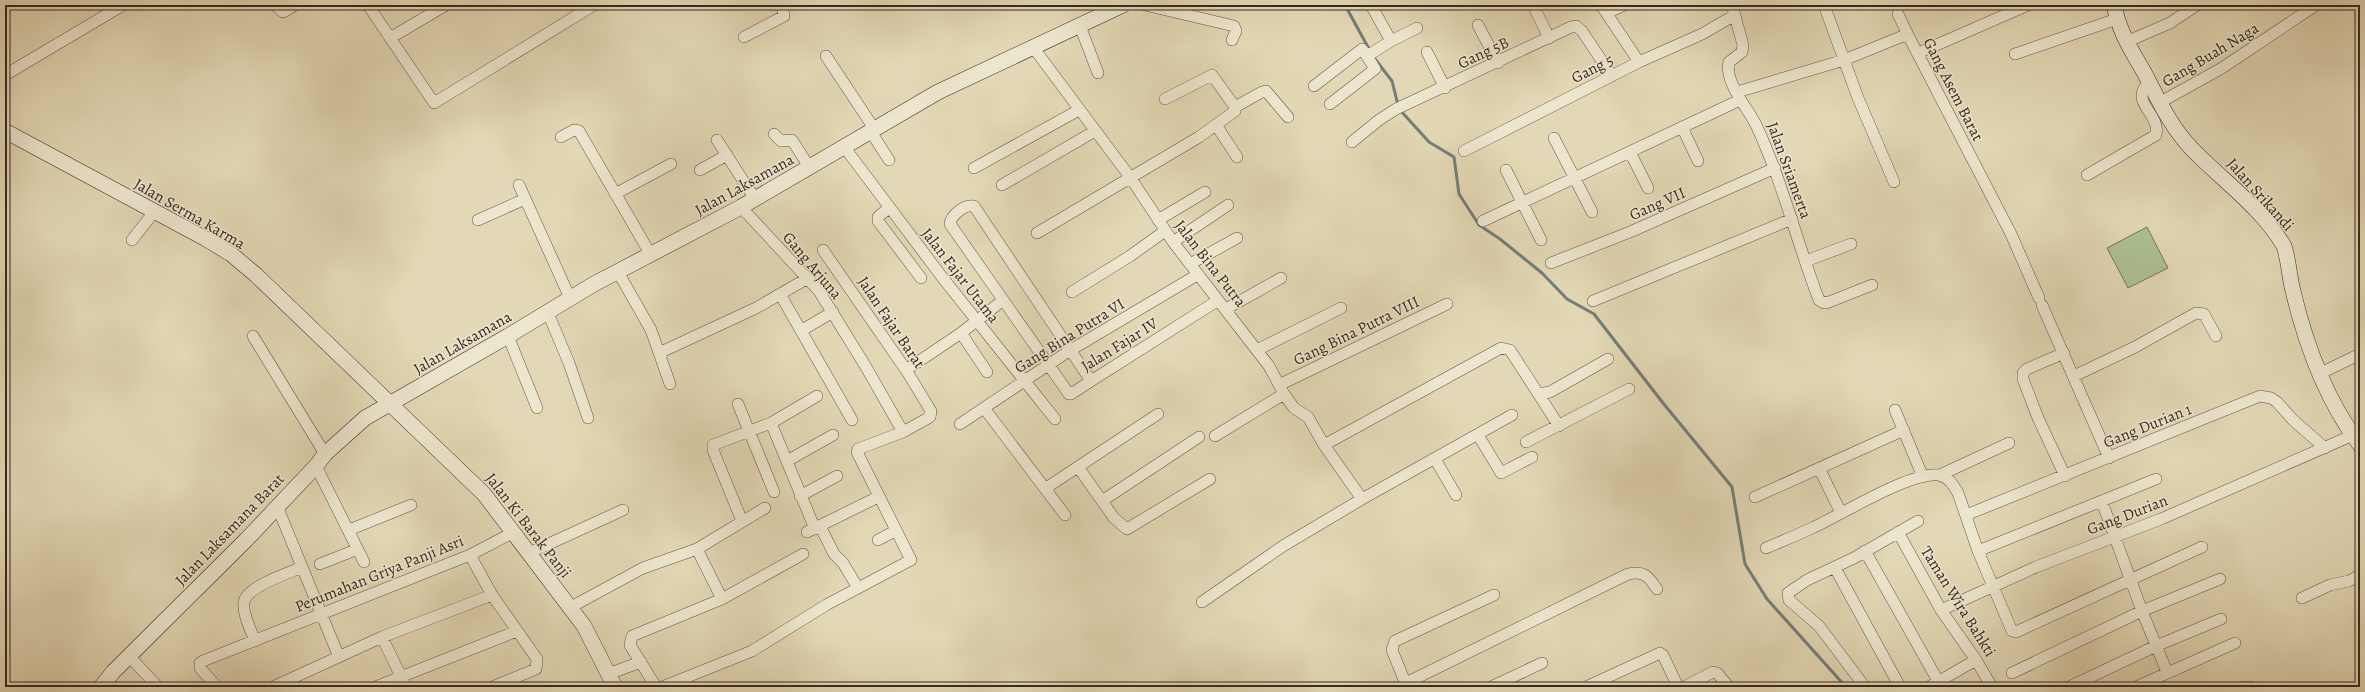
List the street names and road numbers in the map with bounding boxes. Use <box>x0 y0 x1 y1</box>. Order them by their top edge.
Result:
street label: Gang Buah Naga <box>2158 17 2263 92</box>
street label: Gang 5B <box>1454 31 1513 74</box>
street label: Gang Asem Barat <box>1918 34 1989 145</box>
street label: Gang 5 <box>1567 49 1618 89</box>
street label: Jalan Sriamerta <box>1761 119 1817 222</box>
street label: Jalan Laksamana <box>691 148 798 221</box>
street label: Jalan Srikandi <box>2221 153 2299 236</box>
street label: Jalan Serma Karma <box>130 173 250 255</box>
street label: Gang VII <box>1626 182 1689 226</box>
street label: Jalan Bina Putra <box>1169 215 1252 312</box>
street label: Jalan Fajar Utama <box>916 223 1005 328</box>
street label: Gang Arjuna <box>777 227 847 305</box>
street label: Jalan Fajar Barat <box>852 272 930 373</box>
street label: Gang Bina Putra VIII <box>1290 291 1423 371</box>
street label: Gang Bina Putra VI <box>1010 293 1129 379</box>
street label: Jalan Laksamana <box>409 306 516 380</box>
street label: Jalan Fajar IV <box>1077 312 1162 377</box>
street label: Gang Durian 1 <box>2100 398 2195 454</box>
street label: Jalan Ki Barak Panji <box>480 468 576 583</box>
street label: Jalan Laksamana Barat <box>170 469 289 591</box>
street label: Gang Durian <box>2084 489 2171 540</box>
street label: Perumahan Griya Panji Asri <box>292 530 467 618</box>
street label: Taman Wira Bahkti <box>1915 542 2001 661</box>

